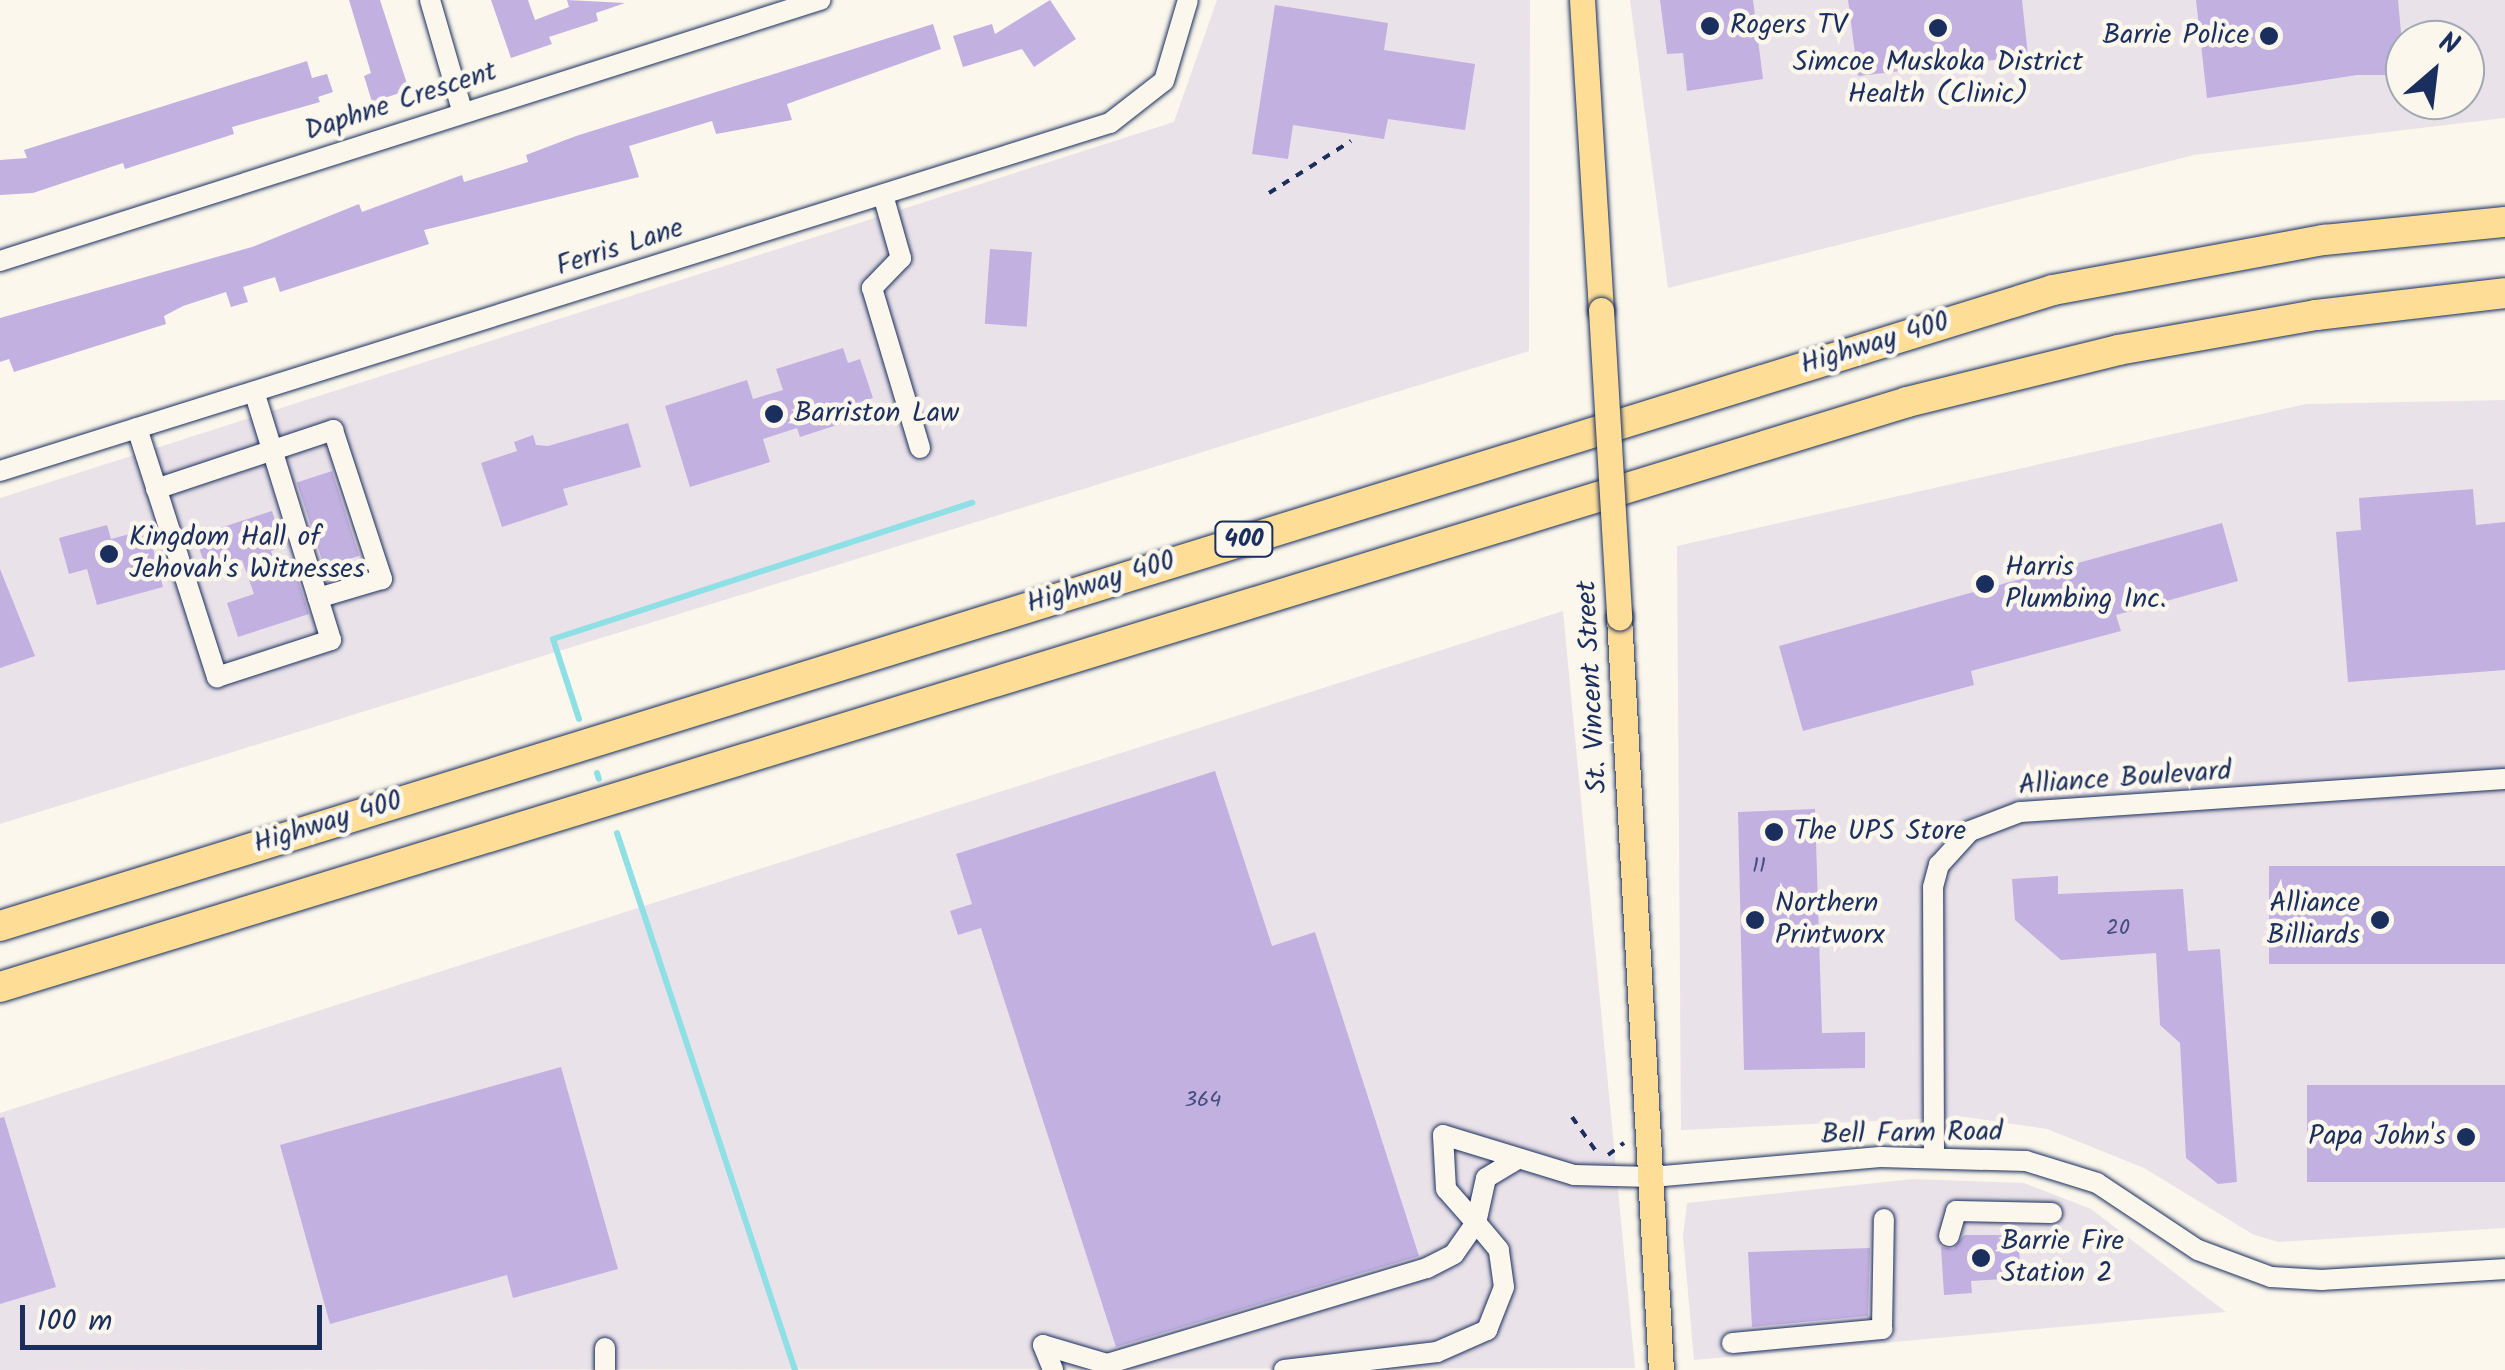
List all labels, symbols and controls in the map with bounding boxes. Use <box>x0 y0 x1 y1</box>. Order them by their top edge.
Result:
place label: Rogers TV <box>1730 9 1847 43</box>
marker: Rogers TV <box>1699 15 1721 37</box>
marker: Simcoe Muskoka District Health (Clinic) <box>1925 15 1951 41</box>
place label: Barrie Police <box>2103 19 2249 53</box>
north arrow <box>2385 20 2485 120</box>
text: N <box>2430 21 2467 69</box>
marker: Barrie Police <box>2258 25 2280 47</box>
place label: Simcoe Muskoka District Health (Clinic) <box>1793 46 2083 112</box>
street label: Daphne Crescent <box>301 55 501 149</box>
street label: Ferris Lane <box>552 212 688 284</box>
street label: Highway 400 <box>1797 305 1953 383</box>
place label: Barriston Law <box>794 397 959 431</box>
marker: Barriston Law <box>763 403 785 425</box>
road number: 400 <box>1214 519 1274 559</box>
place label: Kingdom Hall of Jehovah's Witnesses <box>129 521 365 587</box>
marker: Kingdom Hall of Jehovah's Witnesses <box>98 543 120 565</box>
street label: Highway 400 <box>1023 544 1179 622</box>
place label: Harris Plumbing Inc. <box>2005 551 2166 617</box>
marker: Harris Plumbing Inc. <box>1974 573 1996 595</box>
street label: St. Vincent Street <box>1571 580 1615 794</box>
street label: Alliance Boulevard <box>2017 755 2233 803</box>
street label: Highway 400 <box>250 784 406 862</box>
place label: The UPS Store <box>1794 815 1966 849</box>
marker: The UPS Store <box>1763 821 1785 843</box>
house number: 11 <box>1752 854 1766 880</box>
place label: Northern Printworx <box>1775 887 1885 953</box>
place label: Alliance Billiards <box>2267 887 2360 953</box>
marker: Northern Printworx <box>1744 909 1766 931</box>
marker: Alliance Billiards <box>2369 909 2391 931</box>
house number: 20 <box>2106 916 2130 942</box>
house number: 364 <box>1185 1088 1221 1114</box>
street label: Bell Farm Road <box>1821 1116 2003 1152</box>
place label: Papa John's <box>2308 1120 2446 1154</box>
marker: Papa John's <box>2455 1126 2477 1148</box>
place label: Barrie Fire Station 2 <box>2001 1225 2124 1291</box>
marker: Barrie Fire Station 2 <box>1970 1247 1992 1269</box>
scale bar <box>25 1285 328 1347</box>
text: 100 m <box>37 1298 112 1346</box>

